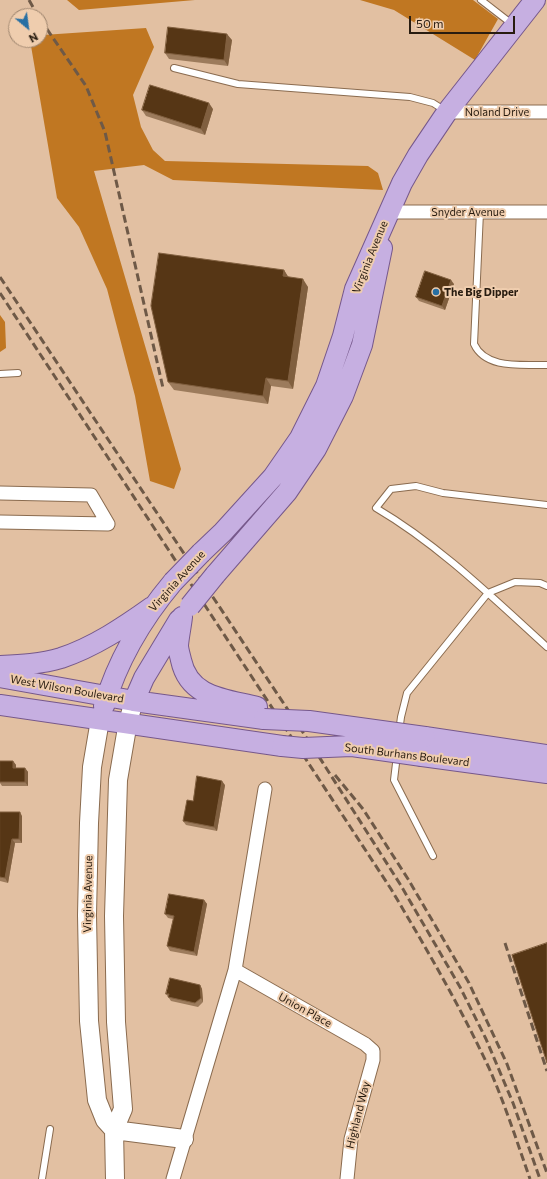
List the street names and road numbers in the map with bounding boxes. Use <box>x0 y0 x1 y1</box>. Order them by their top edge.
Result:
street label: Noland Drive <box>465 105 529 119</box>
street label: Snyder Avenue <box>431 205 505 219</box>
street label: Virginia Avenue <box>349 219 391 295</box>
street label: Virginia Avenue <box>146 548 208 614</box>
street label: West Wilson Boulevard <box>9 673 125 705</box>
street label: South Burhans Boulevard <box>344 741 470 769</box>
street label: Virginia Avenue <box>81 855 95 933</box>
street label: Union Place <box>276 990 334 1030</box>
street label: Highland Way <box>343 1080 373 1150</box>

